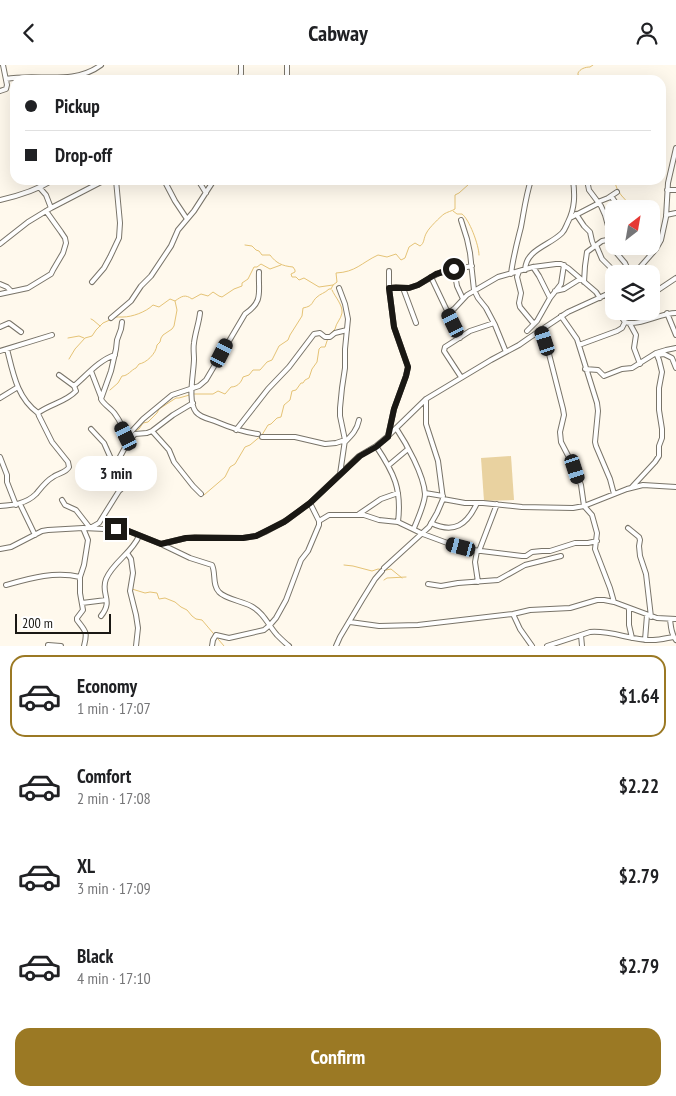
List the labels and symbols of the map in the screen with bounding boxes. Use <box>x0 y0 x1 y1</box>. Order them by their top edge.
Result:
north arrow <box>605 200 660 255</box>
route start <box>443 258 465 280</box>
car <box>439 306 466 340</box>
car <box>533 324 556 358</box>
car <box>208 336 235 370</box>
car <box>112 419 139 453</box>
car <box>563 452 586 486</box>
callout: 3 min <box>75 457 157 491</box>
route end <box>105 518 127 540</box>
car <box>444 536 477 558</box>
scale bar <box>15 611 111 634</box>

